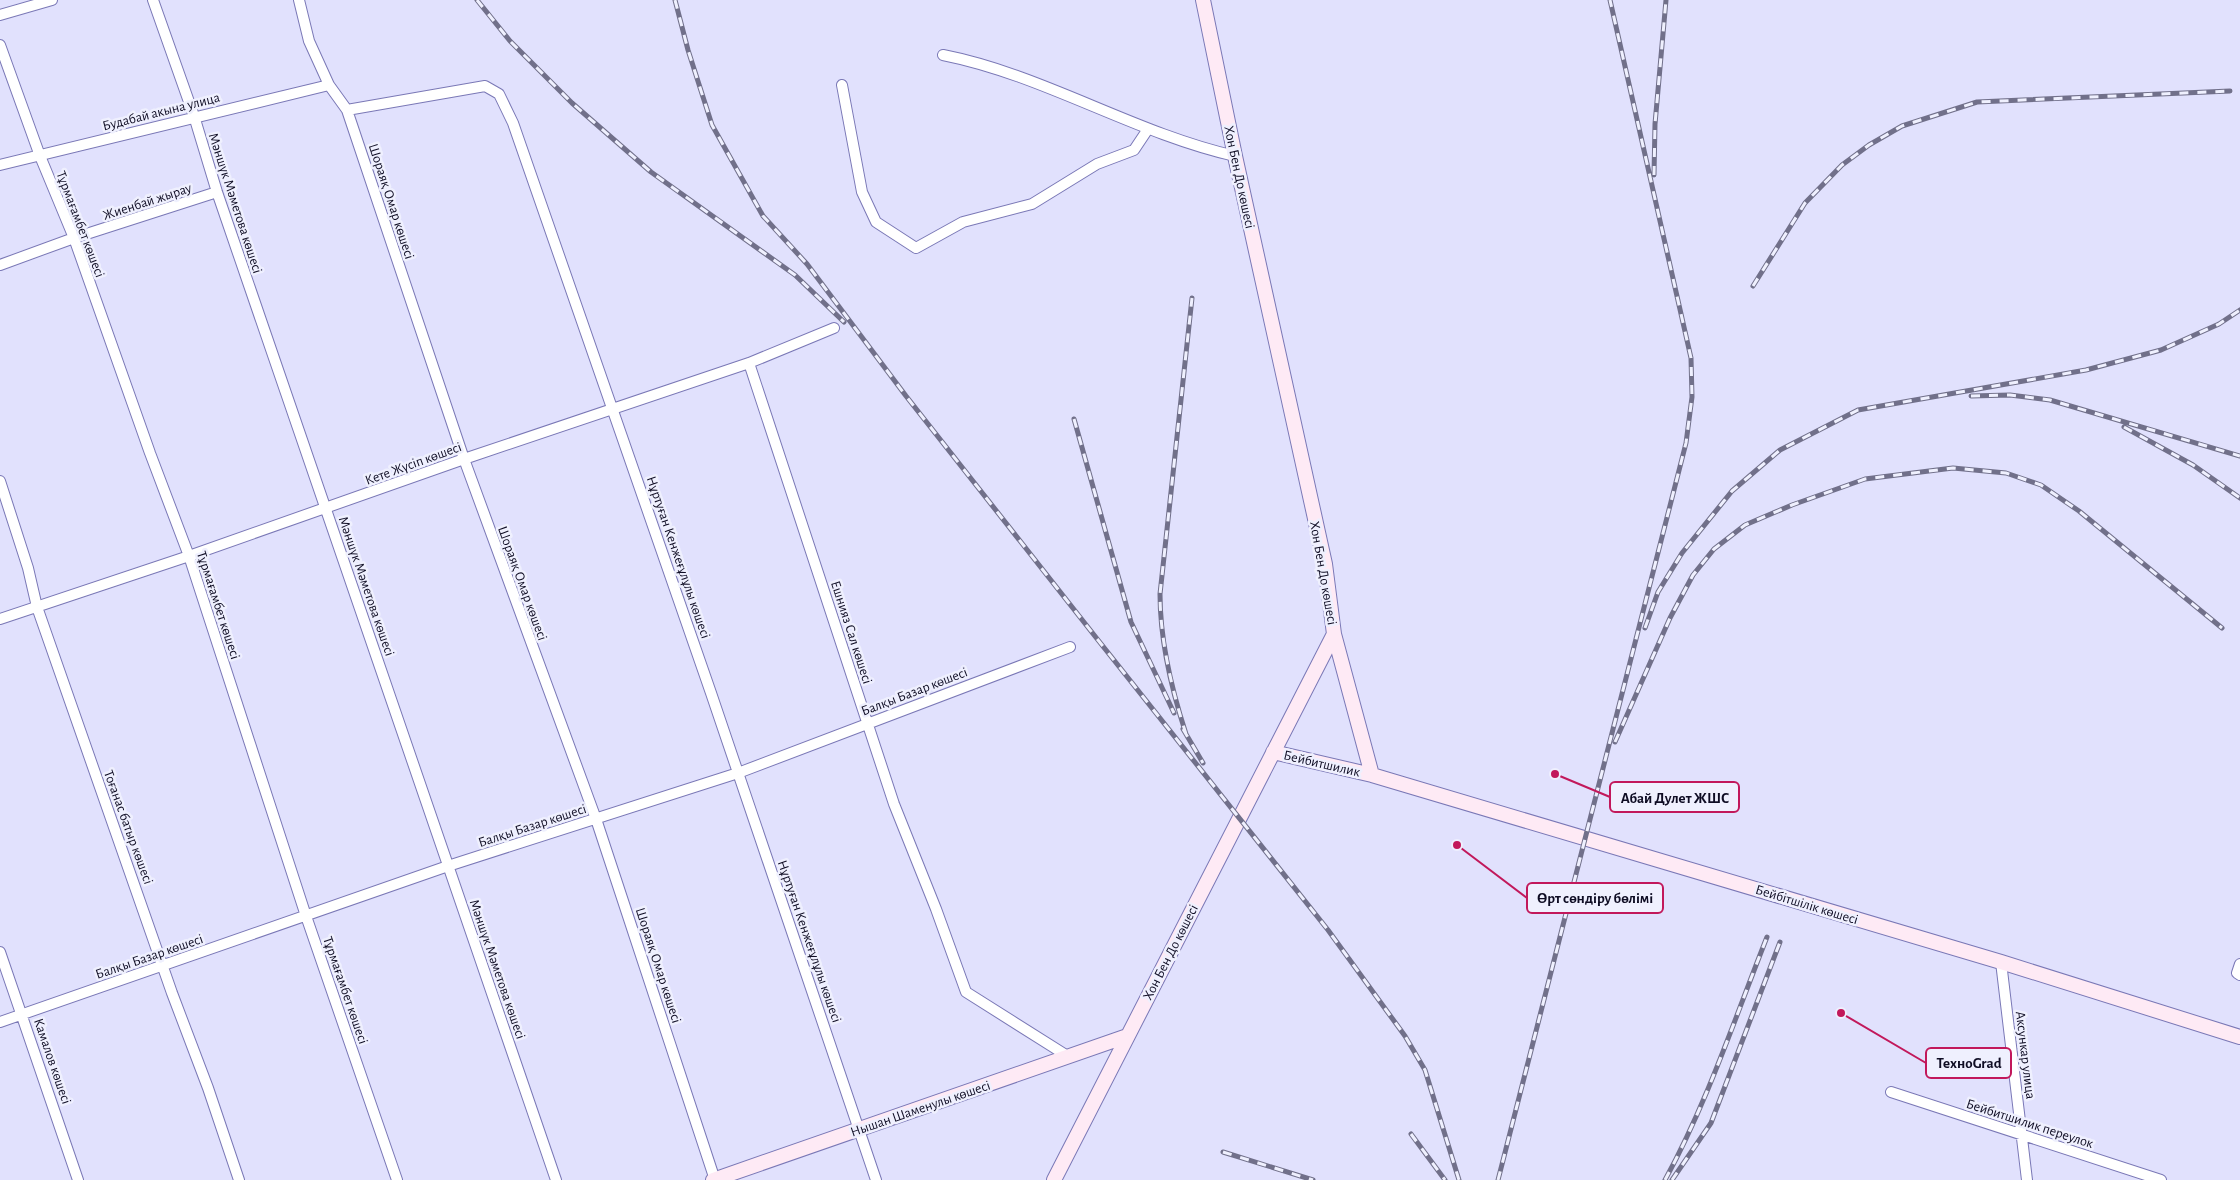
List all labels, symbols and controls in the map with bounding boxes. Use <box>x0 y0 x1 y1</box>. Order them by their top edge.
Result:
street label: Будабай акына улица <box>101 90 222 133</box>
street label: Хон Бен До көшесі <box>1221 124 1257 230</box>
street label: Мәншүк Мәметова көшесі <box>206 131 264 275</box>
street label: Шораяқ Омар көшесі <box>366 142 416 261</box>
street label: Тұрмағамбет көшесі <box>53 169 107 279</box>
street label: Жиенбай жырау <box>101 181 193 223</box>
street label: Кете Жүсіп көшесі <box>363 440 463 488</box>
street label: Нұртуған Кенжеғұлұлы көшесі <box>644 474 712 640</box>
street label: Мәншүк Мәметова көшесі <box>336 515 397 658</box>
street label: Хон Бен До көшесі <box>1307 520 1339 626</box>
street label: Шораяқ Омар көшесі <box>495 524 549 642</box>
street label: Тұрмағамбет көшесі <box>194 550 242 661</box>
street label: Ешнияз Сал көшесі <box>828 579 874 686</box>
street label: Балқы Базар көшесі <box>859 665 969 719</box>
street label: Бейбитшилик <box>1282 748 1362 780</box>
street label: Тоғанас батыр көшесі <box>101 769 155 886</box>
callout: Абай Дулет ЖШС <box>1610 782 1739 812</box>
text: Абай Дулет ЖШС <box>1621 791 1729 806</box>
street label: Балқы Базар көшесі <box>477 802 588 850</box>
street label: Нұртуған Кенжеғұлұлы көшесі <box>775 858 843 1024</box>
callout: Өрт сөндіру бөлімі <box>1527 883 1663 913</box>
street label: Бейбітшілік көшесі <box>1754 883 1860 927</box>
text: Өрт сөндіру бөлімі <box>1537 891 1653 906</box>
street label: Мәншүк Мәметова көшесі <box>467 898 528 1041</box>
street label: Хон Бен До көшесі <box>1141 902 1201 1002</box>
street label: Шораяқ Омар көшесі <box>633 906 683 1025</box>
street label: Балқы Базар көшесі <box>94 932 205 982</box>
street label: Тұрмағамбет көшесі <box>320 935 370 1046</box>
street label: Аксункар улица <box>2013 1010 2037 1101</box>
street label: Камалов көшесі <box>31 1017 73 1106</box>
callout: ТехноGrad <box>1926 1048 2011 1078</box>
text: ТехноGrad <box>1936 1056 2002 1071</box>
street label: Нышан Шаменулы көшесі <box>849 1078 992 1139</box>
street label: Бейбитшилик переулок <box>1964 1097 2096 1151</box>

